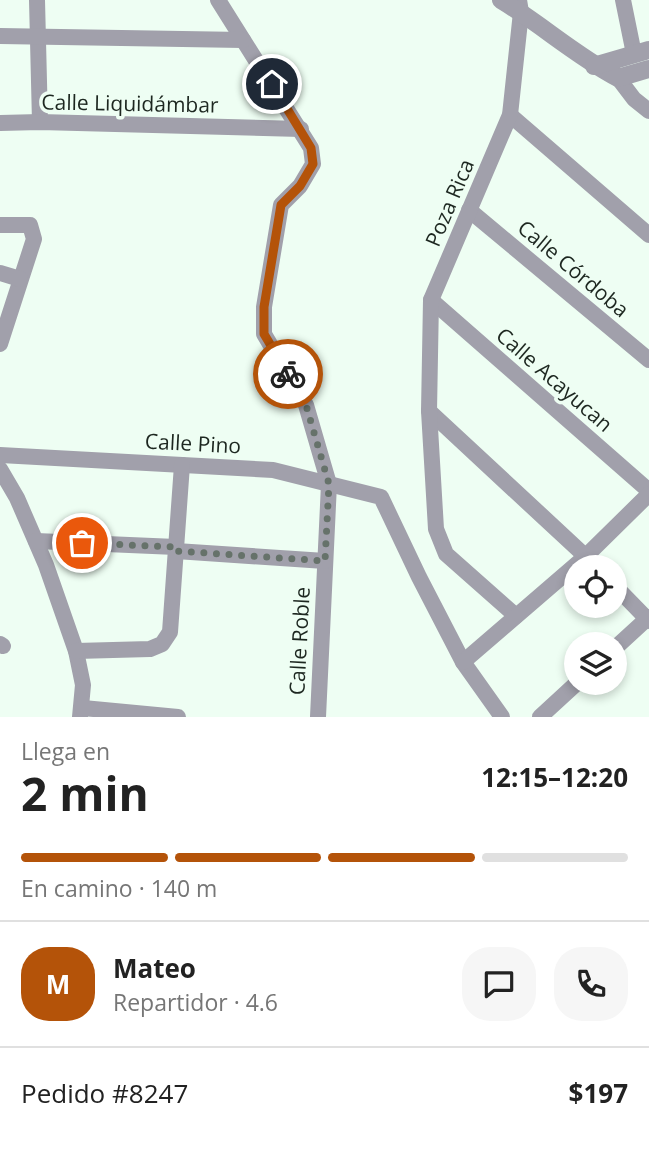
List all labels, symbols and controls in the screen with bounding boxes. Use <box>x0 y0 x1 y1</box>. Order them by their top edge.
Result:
pin <box>242 54 302 114</box>
icon: home <box>253 65 291 103</box>
street label: Calle Liquidámbar <box>41 87 219 119</box>
street label: Poza Rica <box>418 155 480 251</box>
street label: Calle Córdoba <box>512 213 635 323</box>
street label: Calle Acayucan <box>490 321 619 438</box>
courier <box>253 339 323 409</box>
icon: bike <box>269 355 307 393</box>
street label: Calle Pino <box>144 427 242 459</box>
pin <box>52 513 112 573</box>
icon: bag <box>63 524 101 562</box>
map controls <box>564 555 627 695</box>
button: locate <box>564 555 627 618</box>
street label: Calle Roble <box>282 586 316 696</box>
button: layers <box>564 632 627 695</box>
text: Llega en <box>21 735 110 767</box>
text: 12:15–12:20 <box>481 759 628 795</box>
text: 2 min <box>21 762 149 824</box>
text: En camino · 140 m <box>21 872 217 904</box>
button: chat <box>462 947 536 1021</box>
button: phone <box>554 947 628 1021</box>
text: Mateo <box>113 950 196 986</box>
text: M <box>46 966 70 1002</box>
text: Repartidor · 4.6 <box>113 986 278 1018</box>
text: Pedido #8247 <box>21 1075 188 1111</box>
text: $197 <box>569 1075 628 1111</box>

